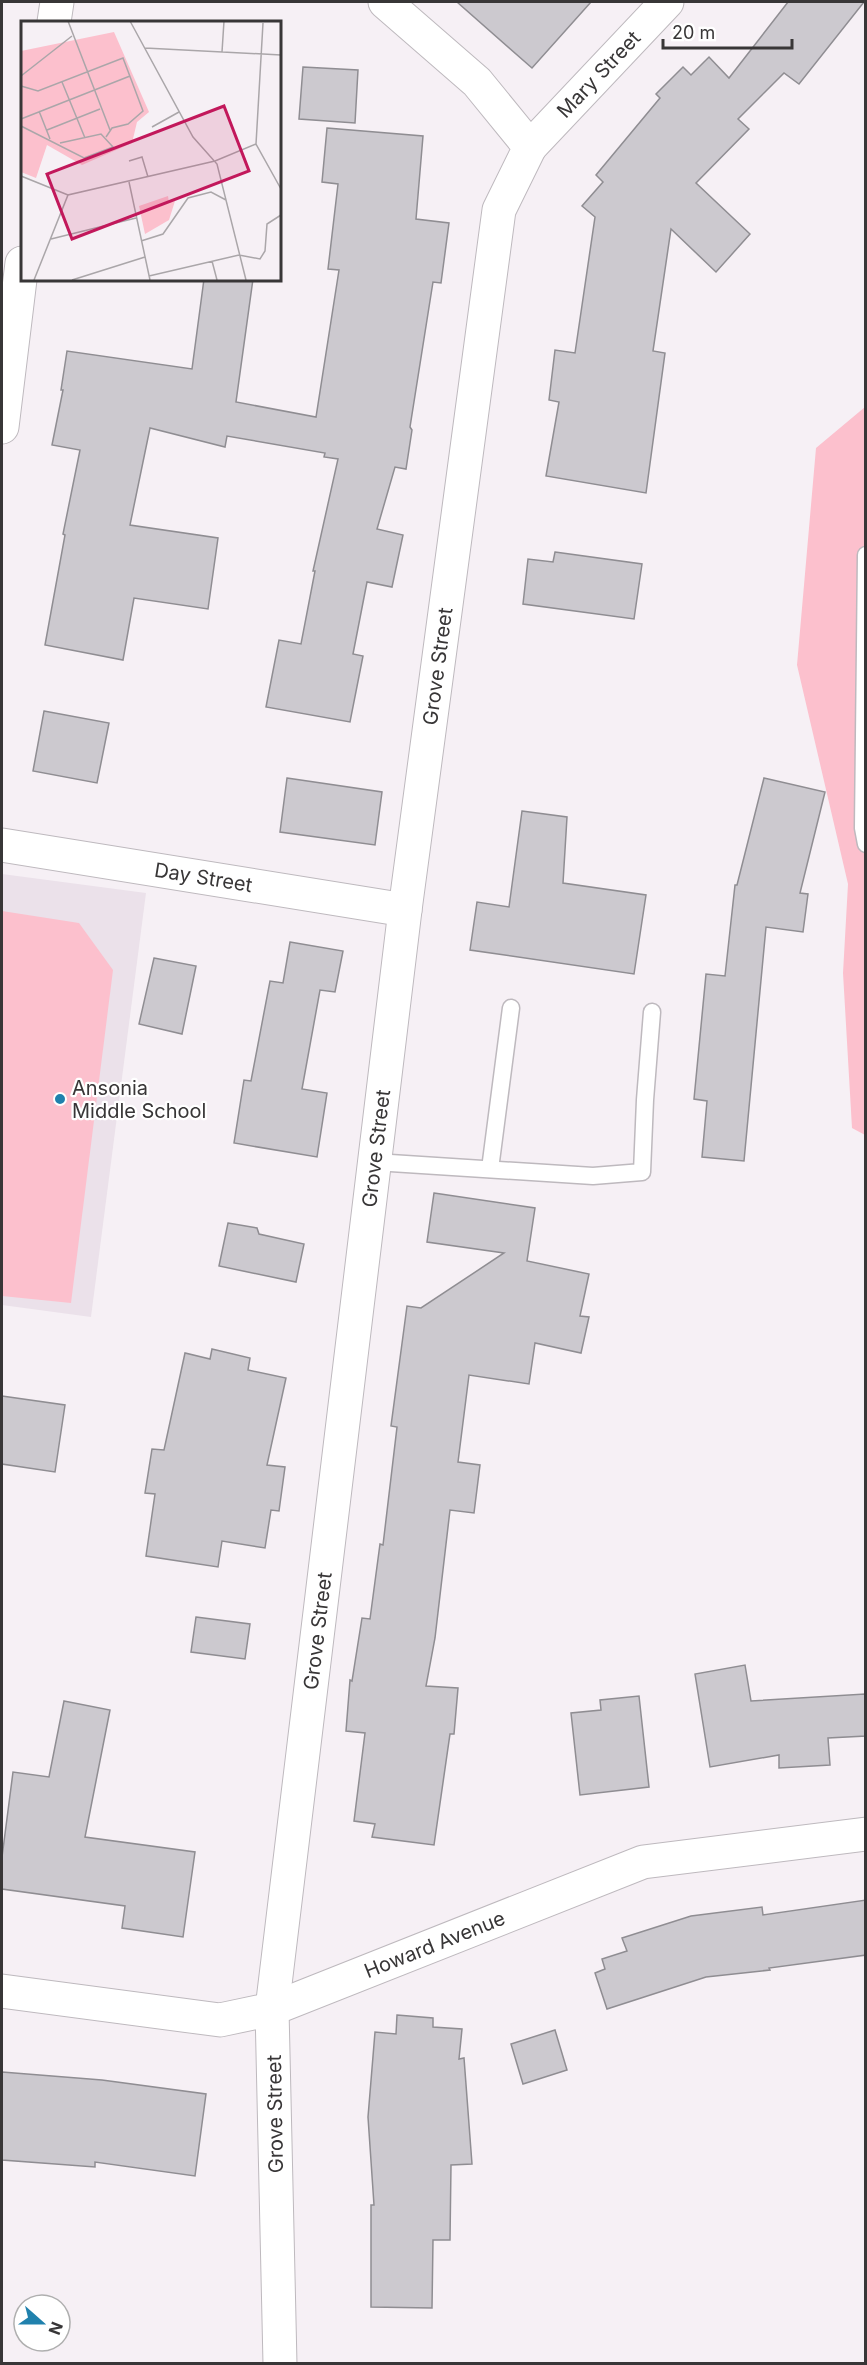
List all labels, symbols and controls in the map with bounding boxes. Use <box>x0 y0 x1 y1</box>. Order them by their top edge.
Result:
scale bar <box>663 12 792 50</box>
inset map <box>21 21 280 280</box>
text: 20 m <box>672 22 715 43</box>
street label: Mary Street <box>552 26 646 123</box>
street label: Grove Street <box>418 606 458 727</box>
street label: Day Street <box>153 858 254 897</box>
place label: Ansonia Middle School <box>72 1076 206 1123</box>
street label: Grove Street <box>357 1088 395 1209</box>
marker: Ansonia Middle School <box>53 1092 67 1106</box>
street label: Grove Street <box>299 1570 337 1691</box>
street label: Howard Avenue <box>361 1906 509 1983</box>
street label: Grove Street <box>262 2054 288 2173</box>
north arrow <box>12 2293 72 2353</box>
text: N <box>44 2319 68 2338</box>

